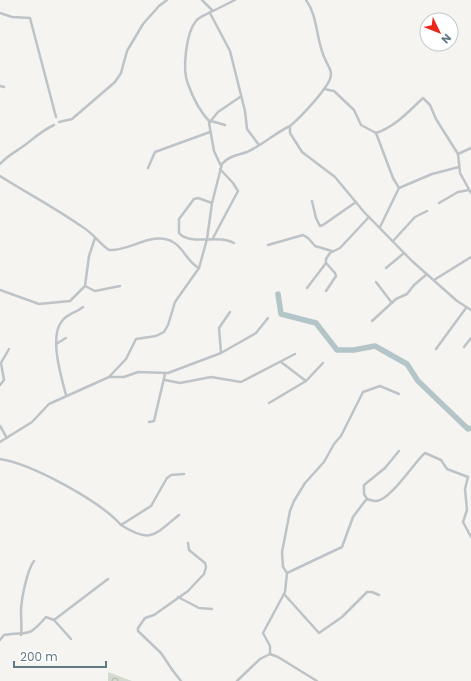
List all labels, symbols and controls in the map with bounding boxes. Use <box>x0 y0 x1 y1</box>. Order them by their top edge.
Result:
north arrow <box>419 12 459 52</box>
text: N <box>438 30 455 47</box>
scale bar <box>14 643 106 669</box>
text: 200 m <box>20 648 58 665</box>

